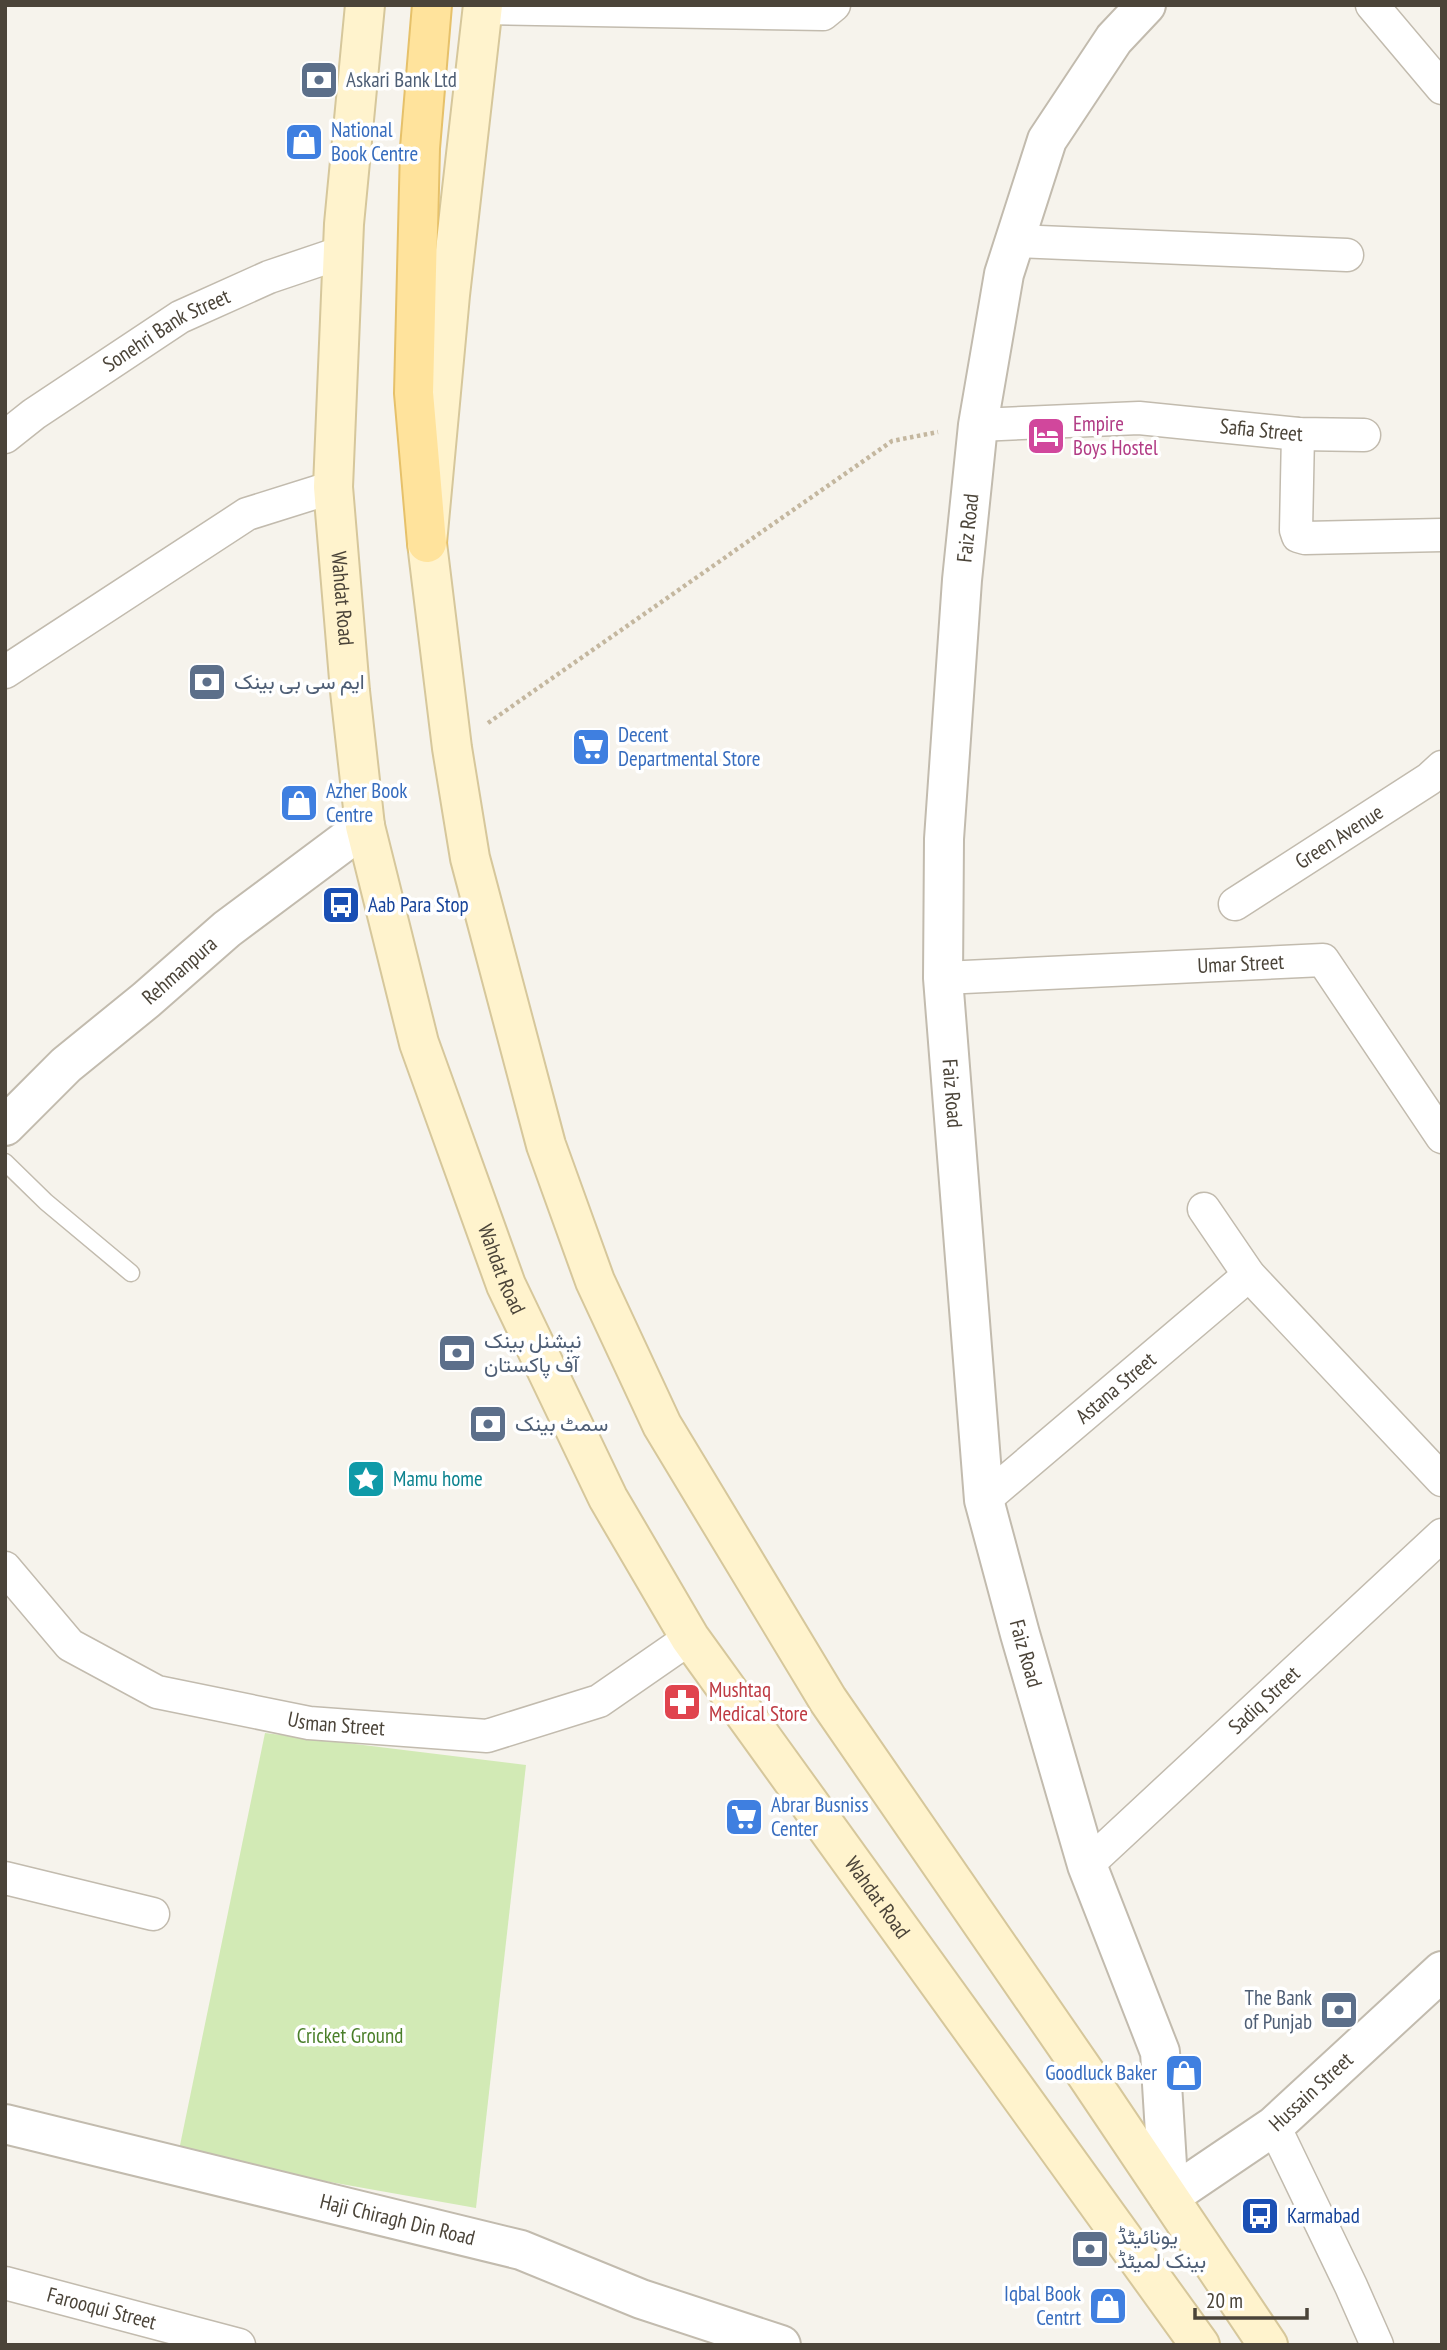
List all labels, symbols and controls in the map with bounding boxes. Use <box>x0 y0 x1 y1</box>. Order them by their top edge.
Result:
bank icon: Askari Bank Ltd <box>298 59 340 101</box>
place label: Askari Bank Ltd <box>346 66 457 93</box>
place label: National Book Centre <box>331 116 418 167</box>
shop icon: National Book Centre <box>283 121 325 163</box>
street label: Sonehri Bank Street <box>97 282 234 378</box>
place label: Empire Boys Hostel <box>1073 410 1158 461</box>
street label: Safia Street <box>1219 412 1303 447</box>
hotel icon: Empire Boys Hostel <box>1025 415 1067 457</box>
street label: Faiz Road <box>950 492 985 564</box>
street label: Wahdat Road <box>325 550 360 647</box>
bank icon: ایم سی بی بینک <box>186 661 228 703</box>
place label: ایم سی بی بینک <box>234 668 365 696</box>
place label: Decent Departmental Store <box>618 721 760 772</box>
supermarket icon: Decent Departmental Store <box>570 726 612 768</box>
place label: Azher Book Centre <box>326 777 407 828</box>
shop icon: Azher Book Centre <box>278 782 320 824</box>
street label: Green Avenue <box>1290 798 1388 875</box>
bus stop icon: Aab Para Stop <box>320 884 362 926</box>
place label: Aab Para Stop <box>368 891 469 918</box>
street label: Rehmanpura <box>136 930 222 1010</box>
street label: Umar Street <box>1197 948 1285 979</box>
street label: Faiz Road <box>936 1058 969 1129</box>
street label: Wahdat Road <box>472 1220 532 1318</box>
place label: نیشنل بینک آف پاکستان <box>484 1327 582 1379</box>
bank icon: نیشنل بینک آف پاکستان <box>436 1332 478 1374</box>
street label: Astana Street <box>1070 1346 1161 1429</box>
bank icon: سمٹ بینک <box>467 1403 509 1445</box>
place label: سمٹ بینک <box>515 1410 608 1437</box>
place icon: Mamu home <box>345 1458 387 1500</box>
place label: Mamu home <box>393 1465 483 1492</box>
street label: Faiz Road <box>1004 1617 1049 1690</box>
street label: Sadiq Street <box>1222 1660 1306 1740</box>
place label: Mushtaq Medical Store <box>709 1676 808 1727</box>
pharmacy icon: Mushtaq Medical Store <box>661 1681 703 1723</box>
street label: Usman Street <box>285 1705 386 1742</box>
place label: Abrar Busniss Center <box>771 1791 868 1842</box>
supermarket icon: Abrar Busniss Center <box>723 1796 765 1838</box>
street label: Wahdat Road <box>839 1851 916 1944</box>
place label: The Bank of Punjab <box>1244 1984 1312 2035</box>
bank icon: The Bank of Punjab <box>1318 1989 1360 2031</box>
park label: Cricket Ground <box>297 2022 403 2049</box>
street label: Hussain Street <box>1263 2046 1358 2137</box>
shop icon: Goodluck Baker <box>1163 2052 1205 2094</box>
place label: Goodluck Baker <box>1045 2059 1157 2086</box>
street label: Haji Chiragh Din Road <box>317 2187 478 2251</box>
bus stop icon: Karmabad <box>1239 2195 1281 2237</box>
place label: Karmabad <box>1287 2202 1360 2229</box>
place label: یونائیٹڈ بینک لمیٹڈ <box>1117 2223 1206 2274</box>
bank icon: یونائیٹڈ بینک لمیٹڈ <box>1069 2228 1111 2270</box>
scale bar <box>1195 2276 1307 2320</box>
place label: Iqbal Book Centrt <box>1004 2280 1081 2331</box>
street label: Farooqui Street <box>44 2281 159 2336</box>
shop icon: Iqbal Book Centrt <box>1087 2285 1129 2327</box>
text: 20 m <box>1206 2287 1243 2314</box>

